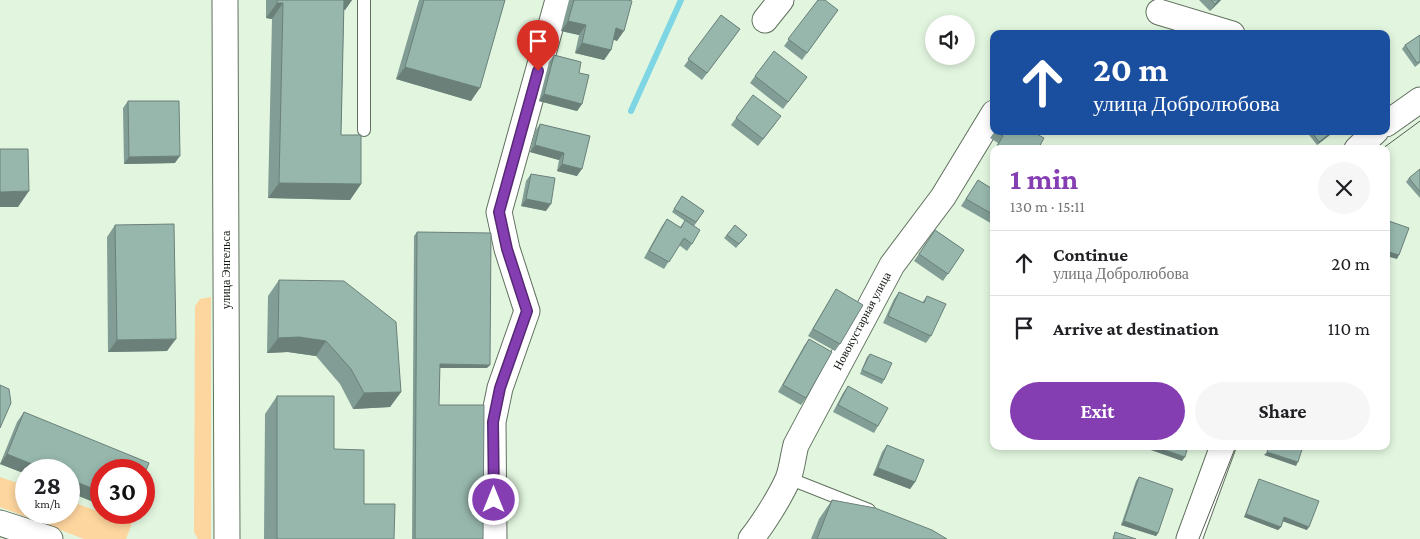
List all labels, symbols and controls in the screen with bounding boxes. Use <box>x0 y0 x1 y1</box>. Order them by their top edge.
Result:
map controls <box>925 15 975 65</box>
button: sound <box>925 15 975 65</box>
pin <box>517 20 559 71</box>
icon: arrive <box>524 27 552 55</box>
icon: ahead <box>1010 50 1075 115</box>
text: 20 m <box>1093 50 1168 89</box>
text: улица Добролюбова <box>1093 91 1280 116</box>
text: 1 min <box>1010 162 1078 195</box>
button: close <box>1318 162 1370 214</box>
text: 130 m · 15:11 <box>1010 198 1085 215</box>
street label: улица Энгельса <box>219 230 233 309</box>
text: Continue <box>1053 244 1128 265</box>
icon: ahead <box>1010 249 1038 277</box>
text: 20 m <box>1331 253 1370 274</box>
text: улица Добролюбова <box>1053 265 1189 282</box>
street label: Новокустарная улица <box>830 269 894 372</box>
icon: arrive <box>1010 314 1038 342</box>
text: Arrive at destination <box>1053 318 1219 339</box>
text: 110 m <box>1328 318 1370 339</box>
button: Exit <box>1010 382 1185 440</box>
button: Share <box>1195 382 1370 440</box>
speed limit sign: 30 <box>90 459 155 524</box>
text: 28 <box>34 472 61 499</box>
position arrow <box>467 473 519 525</box>
text: km/h <box>35 497 60 511</box>

